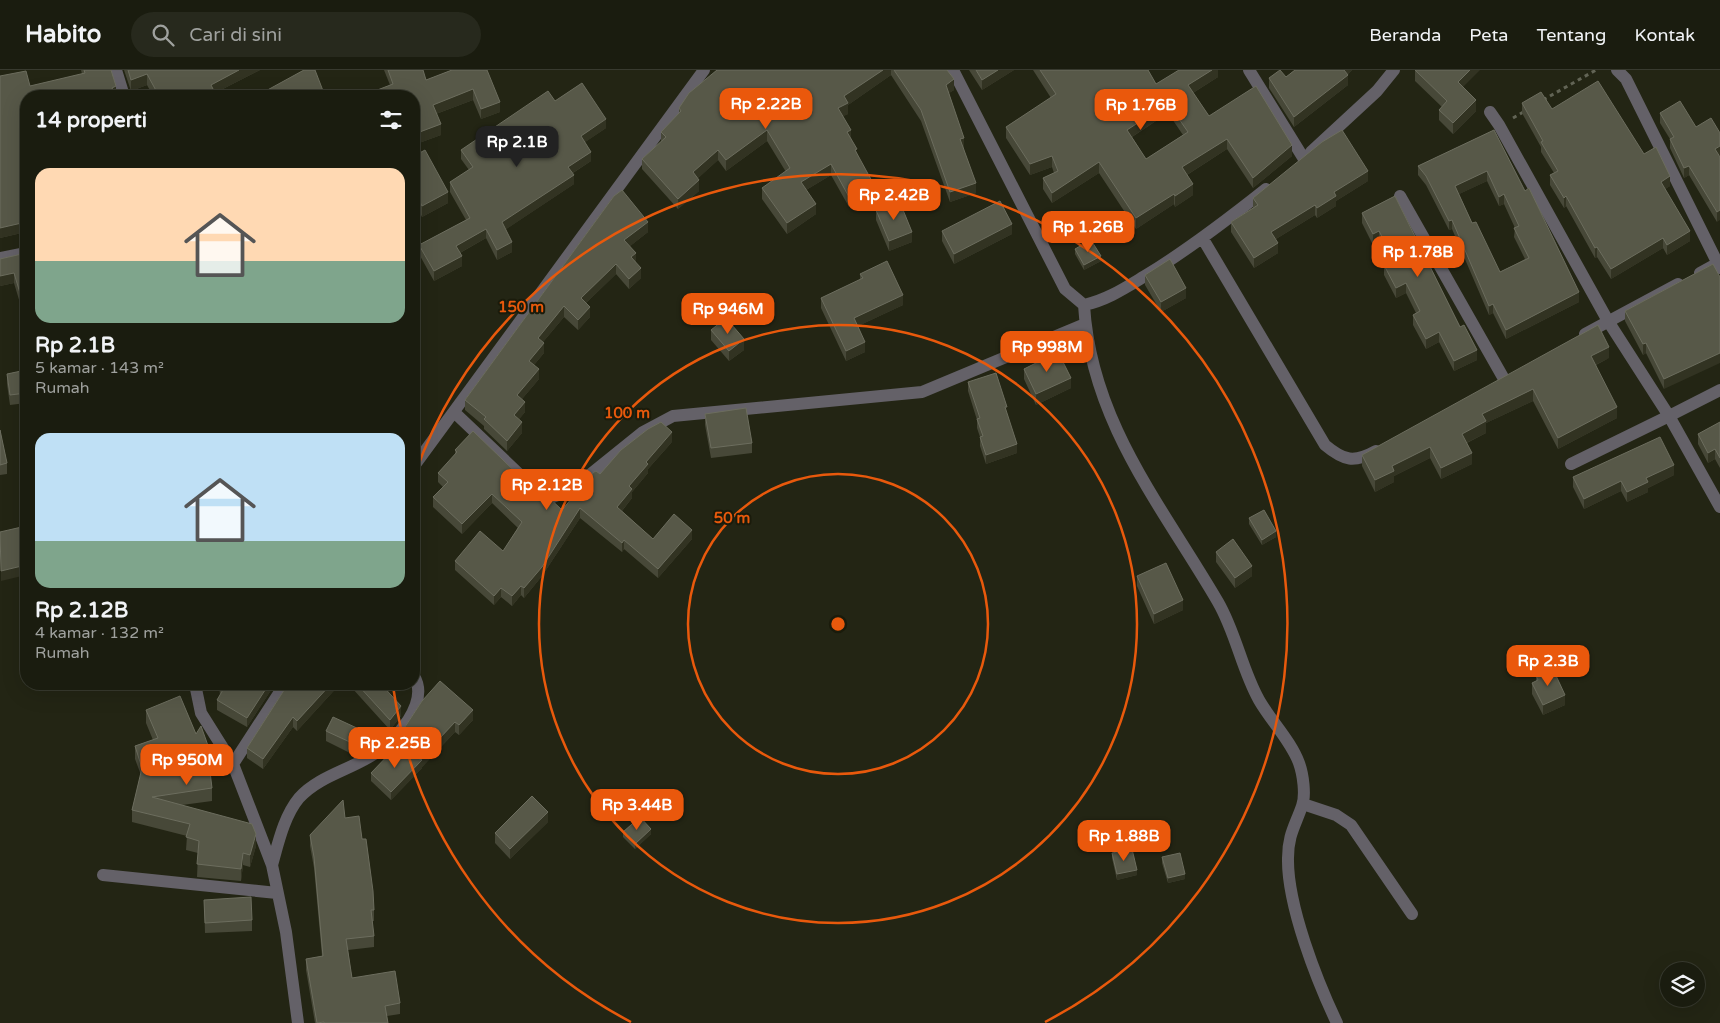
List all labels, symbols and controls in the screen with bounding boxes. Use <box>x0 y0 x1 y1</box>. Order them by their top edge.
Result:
search box <box>131 12 481 57</box>
text: Habito <box>25 20 101 49</box>
icon: search <box>149 21 177 49</box>
text: Cari di sini <box>189 24 282 46</box>
text: Beranda <box>1369 24 1441 46</box>
text: Peta <box>1469 24 1508 46</box>
text: Tentang <box>1536 24 1606 46</box>
text: Kontak <box>1634 24 1695 46</box>
pin: Rp 2.22B <box>714 88 818 130</box>
pin: Rp 1.76B <box>1089 88 1193 131</box>
text: Rp 2.22B <box>730 94 802 114</box>
text: Rp 1.76B <box>1106 95 1176 115</box>
icon: filters <box>377 106 405 134</box>
text: 14 properti <box>35 108 147 133</box>
pin: Rp 2.1B <box>471 126 563 168</box>
text: Rp 2.1B <box>487 132 548 152</box>
pin: Rp 2.42B <box>842 178 946 221</box>
text: Rp 2.42B <box>859 185 929 205</box>
icon: home <box>175 200 265 290</box>
pin: Rp 1.26B <box>1036 210 1140 253</box>
text: Rp 1.26B <box>1052 217 1124 237</box>
pin: Rp 1.78B <box>1366 236 1470 278</box>
text: Rp 1.78B <box>1383 242 1453 262</box>
pin: Rp 946M <box>682 292 774 335</box>
text: 150 m <box>498 298 544 316</box>
text: Rp 946M <box>692 299 764 319</box>
pin: Rp 998M <box>1001 330 1093 373</box>
text: Rp 2.1B <box>35 333 115 358</box>
text: Rp 998M <box>1011 337 1083 357</box>
text: 5 kamar · 143 m² <box>35 358 164 378</box>
text: Rumah <box>35 378 90 398</box>
text: 100 m <box>604 404 650 422</box>
icon: home <box>175 465 265 555</box>
pin: Rp 2.12B <box>495 468 599 511</box>
text: Rp 2.12B <box>511 475 583 495</box>
text: 50 m <box>714 509 750 527</box>
text: Rp 2.12B <box>35 598 128 623</box>
centre of rings <box>829 615 847 633</box>
text: 4 kamar · 132 m² <box>35 623 164 643</box>
text: Rumah <box>35 643 90 663</box>
pin: Rp 2.3B <box>1502 644 1594 687</box>
text: Rp 2.3B <box>1518 651 1579 671</box>
pin: Rp 2.25B <box>343 726 447 769</box>
text: Rp 2.25B <box>359 733 431 753</box>
pin: Rp 950M <box>141 744 233 786</box>
text: Rp 950M <box>151 750 223 770</box>
pin: Rp 3.44B <box>585 788 689 831</box>
text: Rp 3.44B <box>602 795 672 815</box>
pin: Rp 1.88B <box>1072 820 1176 862</box>
text: Rp 1.88B <box>1089 826 1159 846</box>
map controls <box>1660 962 1705 1007</box>
button: layers <box>1660 962 1705 1007</box>

